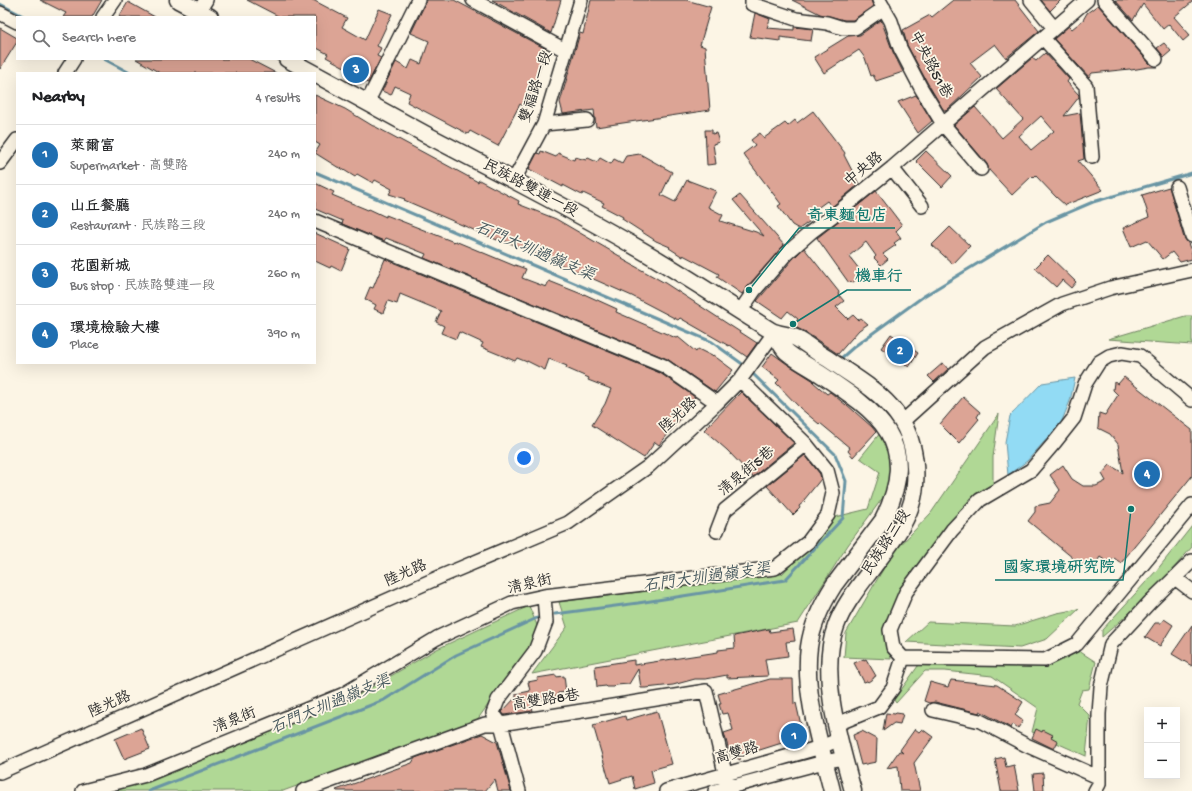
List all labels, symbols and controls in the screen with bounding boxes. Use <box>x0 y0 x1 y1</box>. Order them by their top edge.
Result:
search box <box>16 16 316 60</box>
icon: search <box>30 27 52 49</box>
street label: 中央路51巷 <box>905 28 955 102</box>
text: Search here <box>62 29 136 47</box>
street label: 雙福路一段 <box>516 48 557 125</box>
pin: 3 <box>343 55 369 85</box>
text: Nearby <box>32 88 85 108</box>
text: 4 results <box>256 91 300 106</box>
text: 萊爾富 <box>70 138 115 156</box>
text: 1 <box>42 147 48 162</box>
text: 240 m <box>268 147 300 162</box>
street label: 中央路 <box>841 149 887 191</box>
street label: 民族路雙連一段 <box>479 156 581 222</box>
text: Supermarket · 高雙路 <box>70 159 188 174</box>
text: 山丘餐廳 <box>70 198 130 216</box>
callout: 奇東麵包店 <box>799 200 895 228</box>
text: 奇東麵包店 <box>807 206 887 227</box>
text: 2 <box>42 207 48 222</box>
text: 240 m <box>268 207 300 222</box>
water label: 石門大圳過嶺支渠 <box>471 217 599 288</box>
text: Restaurant · 民族路三段 <box>70 219 205 234</box>
text: 花園新城 <box>70 258 130 276</box>
callout: 機車行 <box>847 262 911 290</box>
text: 3 <box>42 267 48 282</box>
text: 260 m <box>267 267 300 282</box>
text: 機車行 <box>855 267 903 288</box>
text: Bus stop · 民族路雙連一段 <box>70 279 215 294</box>
text: 環境檢驗大樓 <box>70 320 160 338</box>
text: 4 <box>42 327 48 342</box>
text: 390 m <box>267 327 300 342</box>
pin: 2 <box>887 336 913 366</box>
text: Place <box>70 338 98 353</box>
street label: 陸光路 <box>656 394 702 438</box>
street label: 清泉街5巷 <box>715 443 779 501</box>
your location <box>514 448 534 468</box>
pin: 4 <box>1134 459 1160 489</box>
street label: 民族路三段 <box>859 507 915 579</box>
callout: 國家環境研究院 <box>995 552 1123 580</box>
street label: 陸光路 <box>382 557 430 591</box>
water label: 石門大圳過嶺支渠 <box>642 558 774 597</box>
text: 國家環境研究院 <box>1003 558 1115 579</box>
street label: 清泉街 <box>506 571 554 599</box>
water label: 石門大圳過嶺支渠 <box>268 670 395 740</box>
street label: 高雙路8巷 <box>511 686 581 715</box>
street label: 陸光路 <box>86 688 134 722</box>
street label: 清泉街 <box>211 704 259 738</box>
map controls <box>1144 707 1180 779</box>
button: + <box>1144 707 1180 743</box>
pin: 1 <box>781 721 807 751</box>
street label: 高雙路 <box>713 738 761 769</box>
button: − <box>1144 743 1180 779</box>

